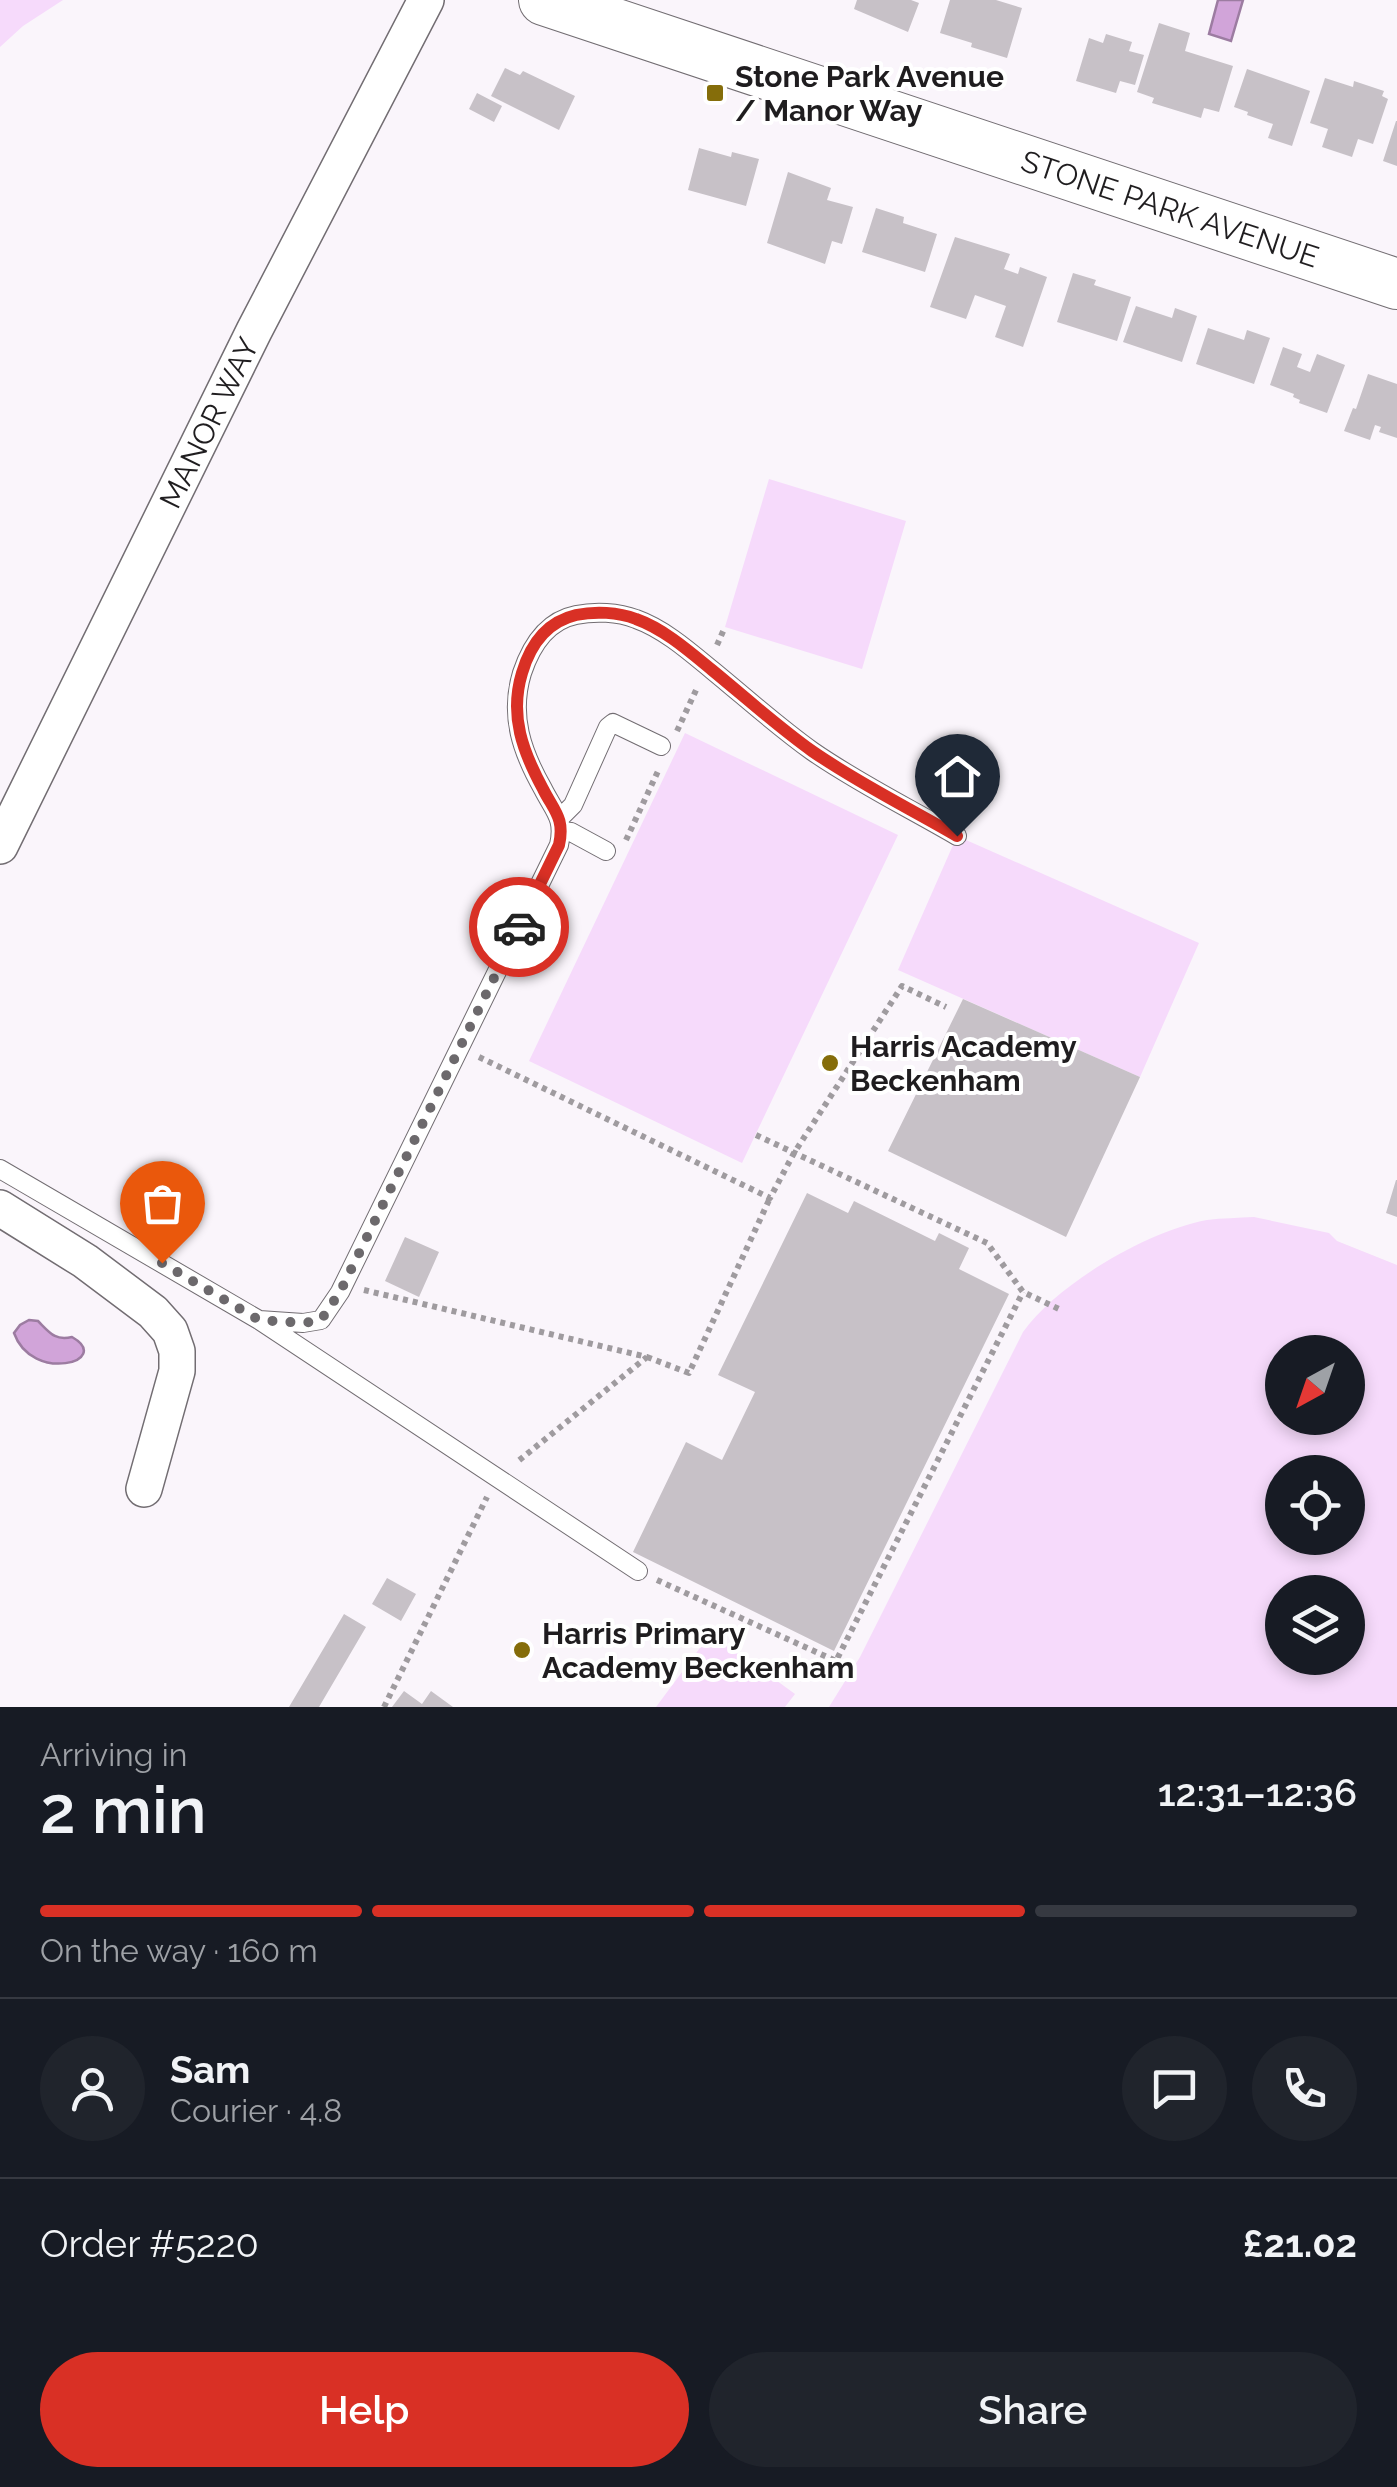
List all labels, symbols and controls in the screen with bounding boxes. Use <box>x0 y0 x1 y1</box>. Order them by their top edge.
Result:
place label: Stone Park Avenue / Manor Way <box>735 59 1004 128</box>
marker: Stone Park Avenue / Manor Way <box>704 82 726 104</box>
street label: STONE PARK AVENUE <box>1017 143 1323 274</box>
street label: MANOR WAY <box>152 331 266 514</box>
pin <box>915 734 1000 837</box>
icon: home <box>930 749 985 804</box>
courier <box>469 877 569 977</box>
icon: car <box>492 900 547 955</box>
place label: Harris Academy Beckenham <box>850 1029 1077 1098</box>
marker: Harris Academy Beckenham <box>819 1052 841 1074</box>
pin <box>120 1161 205 1264</box>
icon: bag <box>135 1176 190 1231</box>
north arrow <box>1265 1335 1365 1435</box>
map controls <box>1265 1335 1365 1675</box>
button: locate <box>1265 1455 1365 1555</box>
button: layers <box>1265 1575 1365 1675</box>
place label: Harris Primary Academy Beckenham <box>542 1616 854 1685</box>
marker: Harris Primary Academy Beckenham <box>511 1639 533 1661</box>
text: Arriving in <box>40 1736 187 1773</box>
text: 12:31–12:36 <box>1158 1770 1357 1815</box>
text: 2 min <box>40 1772 207 1848</box>
text: On the way · 160 m <box>40 1932 318 1969</box>
button: person <box>40 2036 145 2141</box>
button: chat <box>1122 2036 1227 2141</box>
button: phone <box>1252 2036 1357 2141</box>
text: Sam <box>170 2047 250 2092</box>
text: Courier · 4.8 <box>170 2092 342 2129</box>
text: Order #5220 <box>40 2221 259 2266</box>
text: £21.02 <box>1243 2221 1357 2266</box>
button: Help <box>40 2352 689 2467</box>
button: Share <box>709 2352 1357 2467</box>

